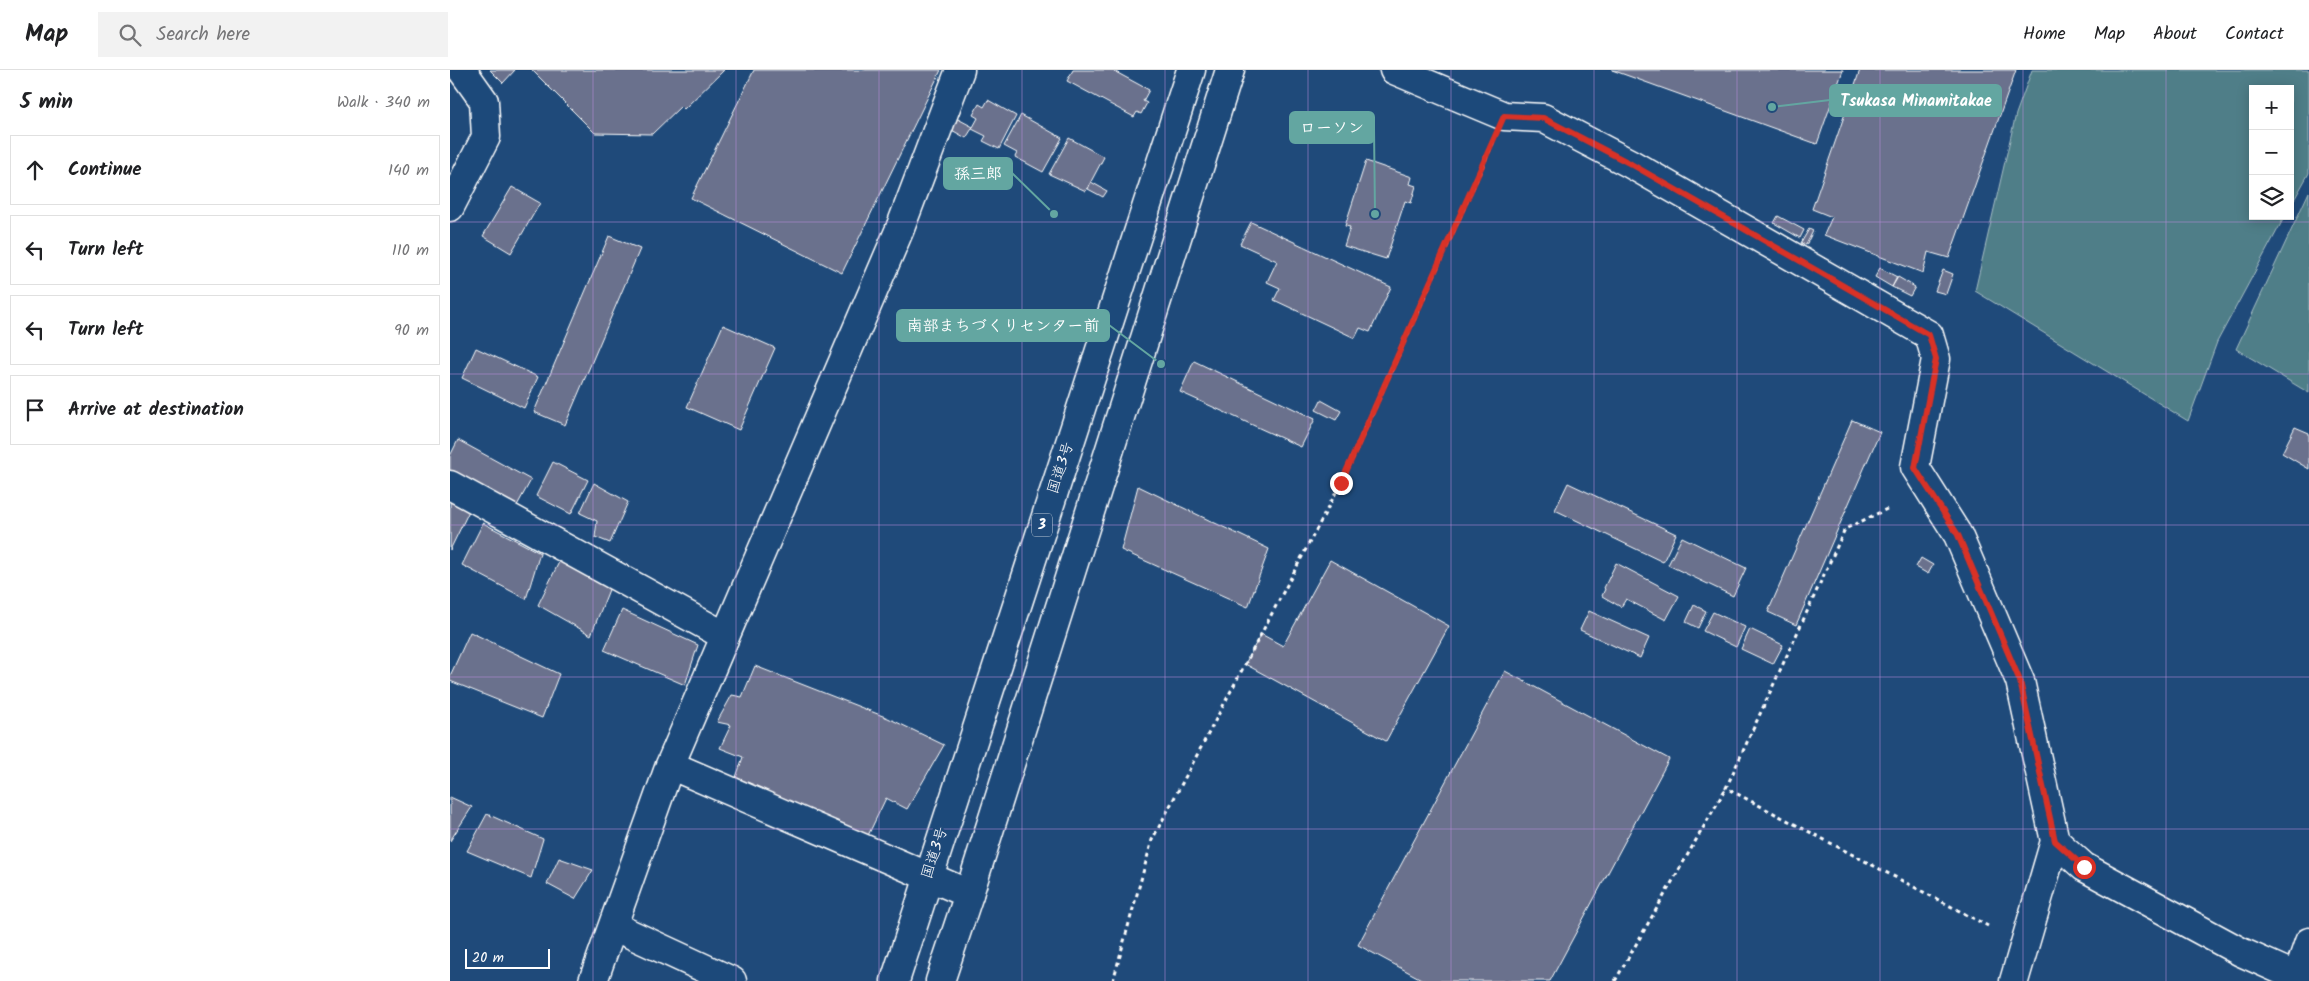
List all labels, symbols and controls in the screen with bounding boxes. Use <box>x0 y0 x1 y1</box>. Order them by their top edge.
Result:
search box <box>98 12 448 57</box>
text: Map <box>25 15 68 54</box>
text: Search here <box>156 20 250 50</box>
text: Home <box>2023 20 2066 49</box>
text: Map <box>2094 20 2125 49</box>
text: About <box>2153 20 2197 49</box>
text: Contact <box>2225 20 2284 49</box>
icon: search <box>116 21 144 49</box>
callout: Tsukasa Minamitakae <box>1830 85 2001 116</box>
map controls <box>2249 85 2294 220</box>
button: + <box>2249 85 2294 130</box>
text: 5 min <box>20 86 73 119</box>
text: Tsukasa Minamitakae <box>1840 89 1992 114</box>
text: Walk · 340 m <box>337 90 430 115</box>
callout: ローソン <box>1290 112 1374 143</box>
text: ローソン <box>1300 116 1364 141</box>
button: − <box>2249 130 2294 175</box>
text: Continue <box>68 155 141 185</box>
icon: ahead <box>21 156 49 184</box>
text: 140 m <box>388 158 429 183</box>
callout: 孫三郎 <box>944 158 1012 189</box>
text: 孫三郎 <box>954 162 1002 187</box>
button: layers <box>2249 175 2294 220</box>
text: Turn left <box>68 235 143 265</box>
icon: left <box>21 236 49 264</box>
text: 110 m <box>392 238 429 263</box>
callout: 南部まちづくりセンター前 <box>897 310 1109 341</box>
text: 南部まちづくりセンター前 <box>907 314 1099 339</box>
text: Turn left <box>68 315 143 345</box>
icon: left <box>21 316 49 344</box>
text: 90 m <box>394 318 429 343</box>
text: Arrive at destination <box>68 395 244 425</box>
icon: arrive <box>21 396 49 424</box>
street label: 国道3号 <box>1041 439 1081 497</box>
route end <box>1330 472 1353 495</box>
road number: 3 <box>1032 514 1052 536</box>
street label: 国道3号 <box>915 824 955 882</box>
route start <box>2073 856 2096 879</box>
scale bar <box>465 946 550 969</box>
text: 20 m <box>472 947 504 969</box>

